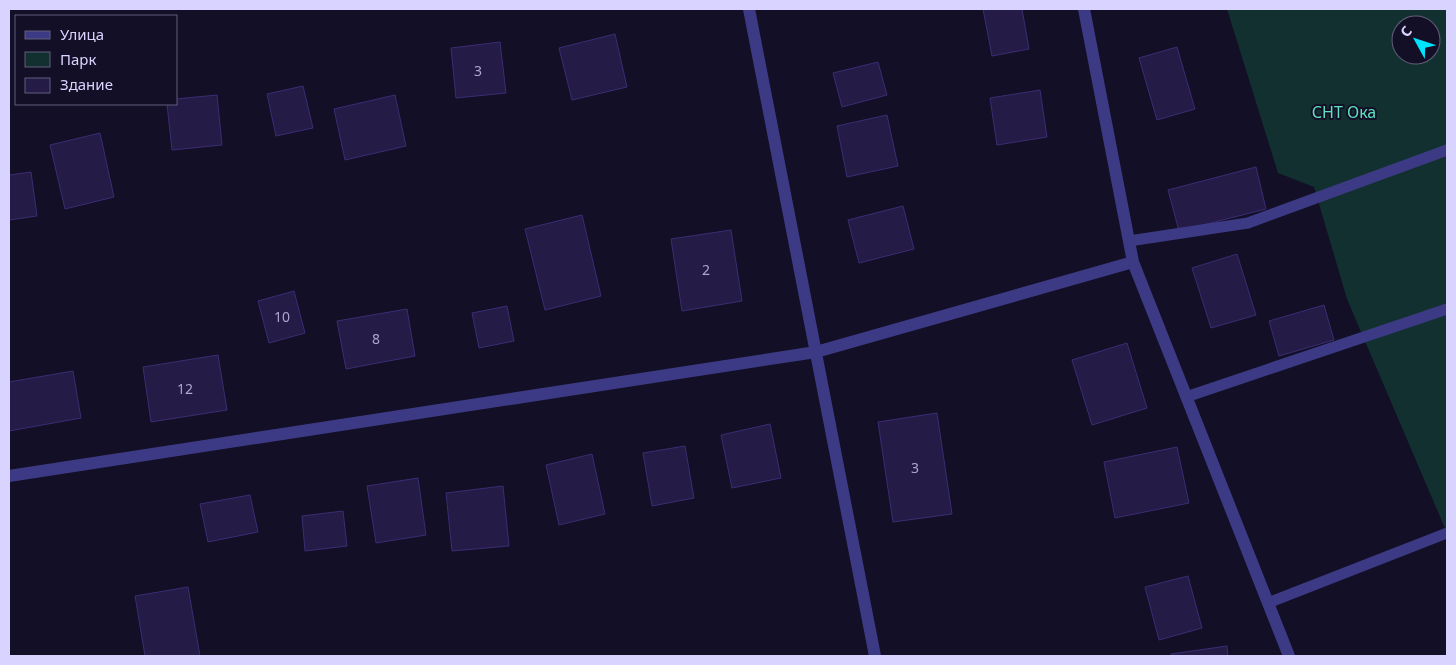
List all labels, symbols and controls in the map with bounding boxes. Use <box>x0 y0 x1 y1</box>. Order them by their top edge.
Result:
legend <box>15 15 178 105</box>
north arrow <box>1391 15 1441 65</box>
text: С <box>1395 22 1416 41</box>
text: Улица <box>60 24 104 44</box>
text: Парк <box>60 49 96 69</box>
house number: 3 <box>474 61 482 80</box>
text: Здание <box>60 74 113 94</box>
park label: СНТ Ока <box>1312 101 1376 123</box>
house number: 2 <box>702 260 710 279</box>
house number: 10 <box>274 307 290 326</box>
house number: 8 <box>372 329 380 348</box>
house number: 12 <box>177 379 193 398</box>
house number: 3 <box>911 458 919 477</box>

